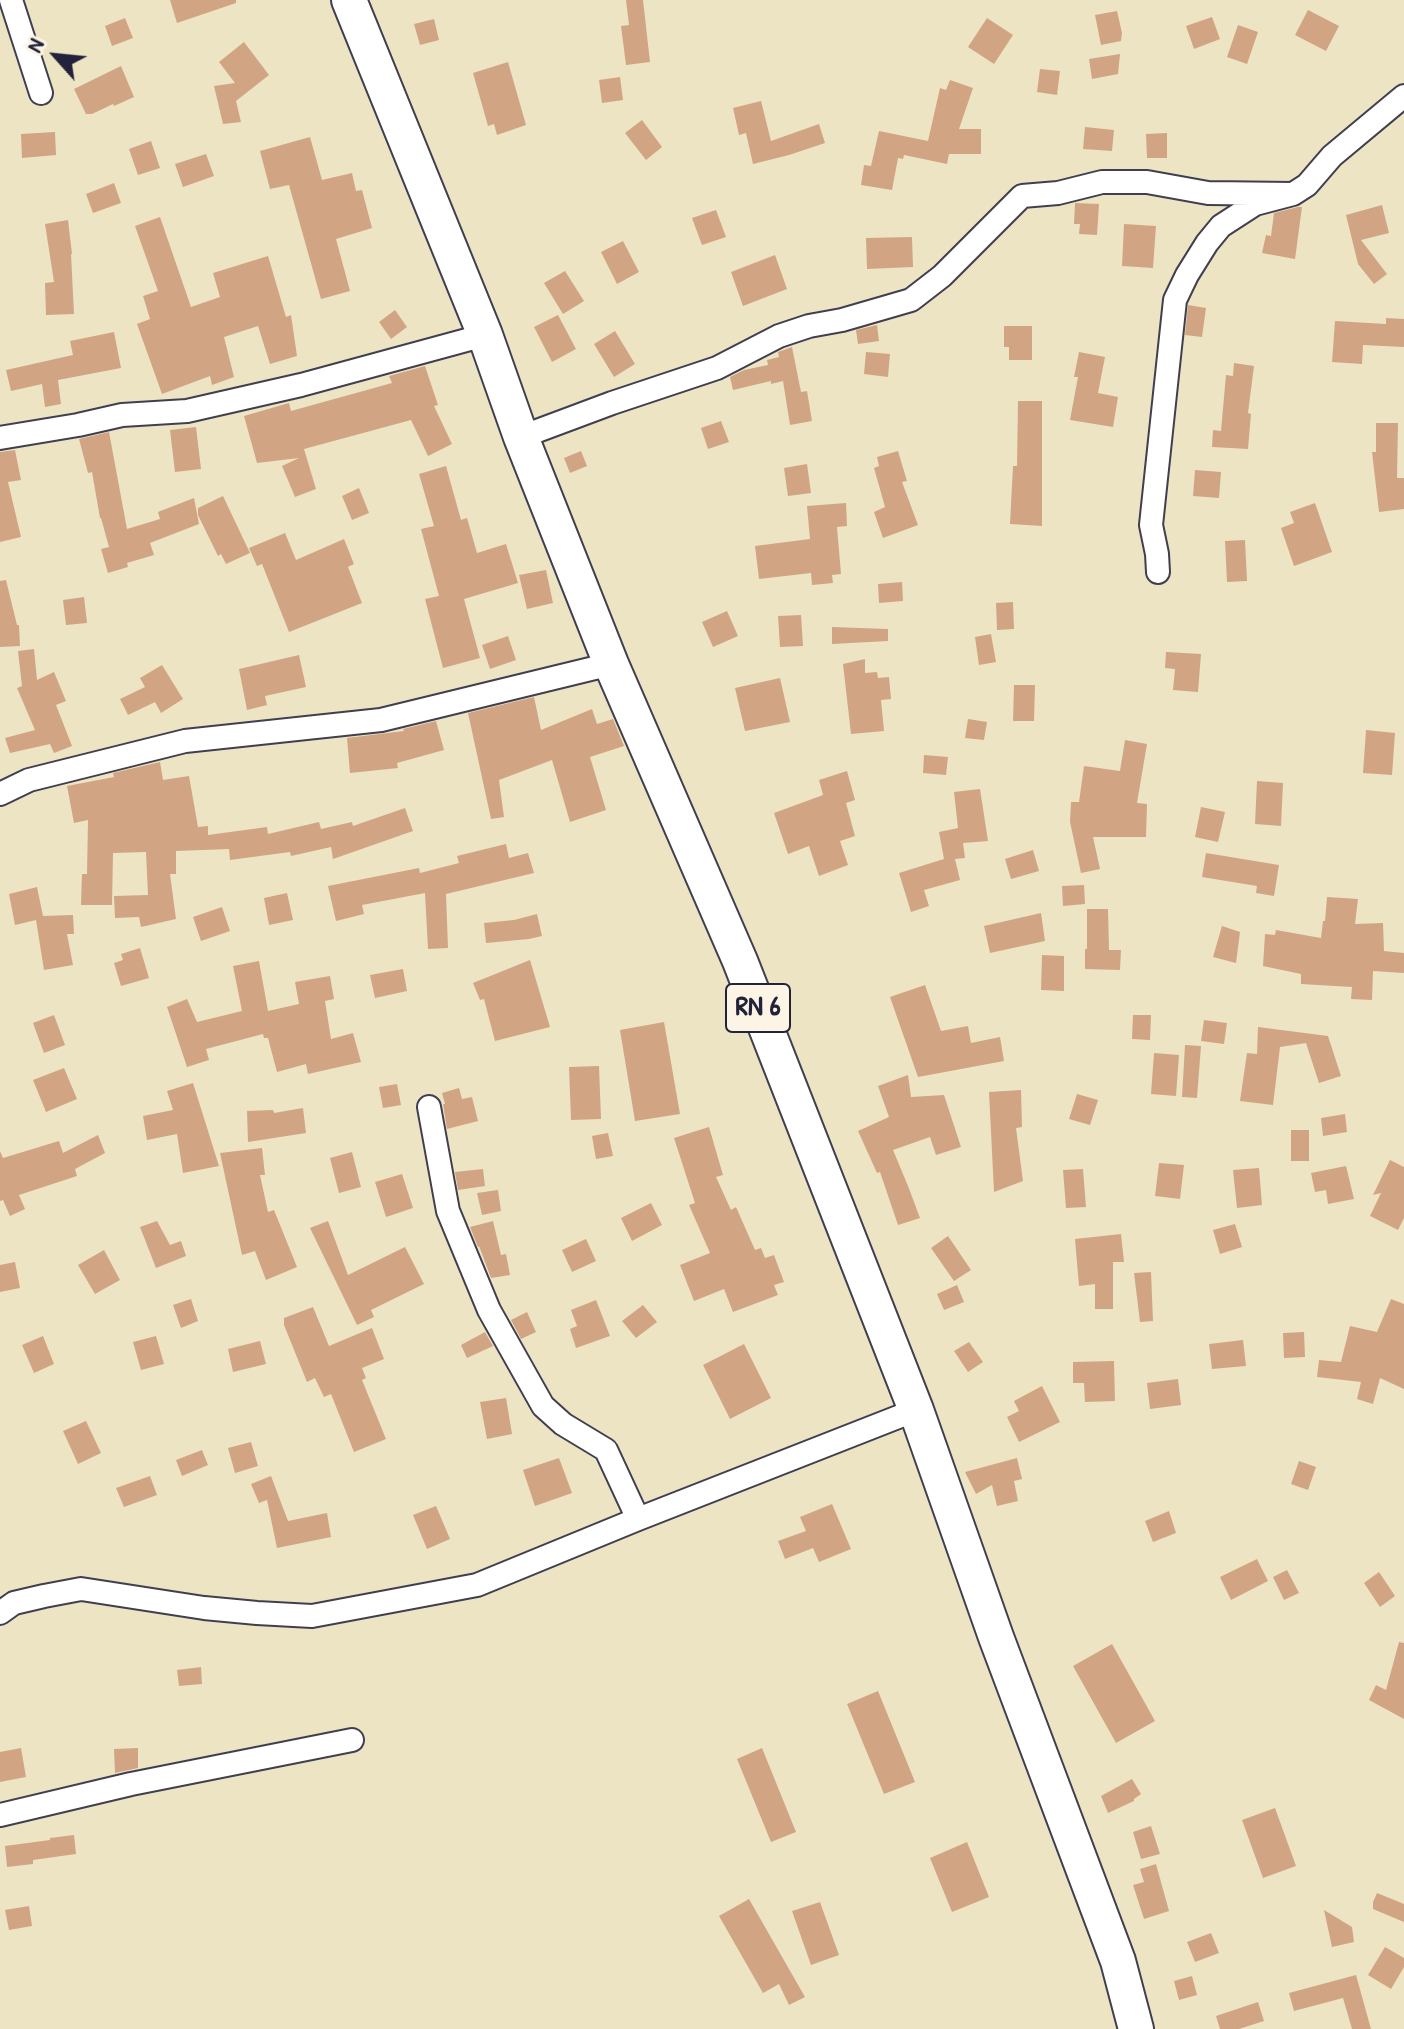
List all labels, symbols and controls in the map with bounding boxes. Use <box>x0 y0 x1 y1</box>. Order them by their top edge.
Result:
north arrow <box>16 16 96 96</box>
text: N <box>19 33 51 57</box>
road number: RN 6 <box>726 984 790 1032</box>

